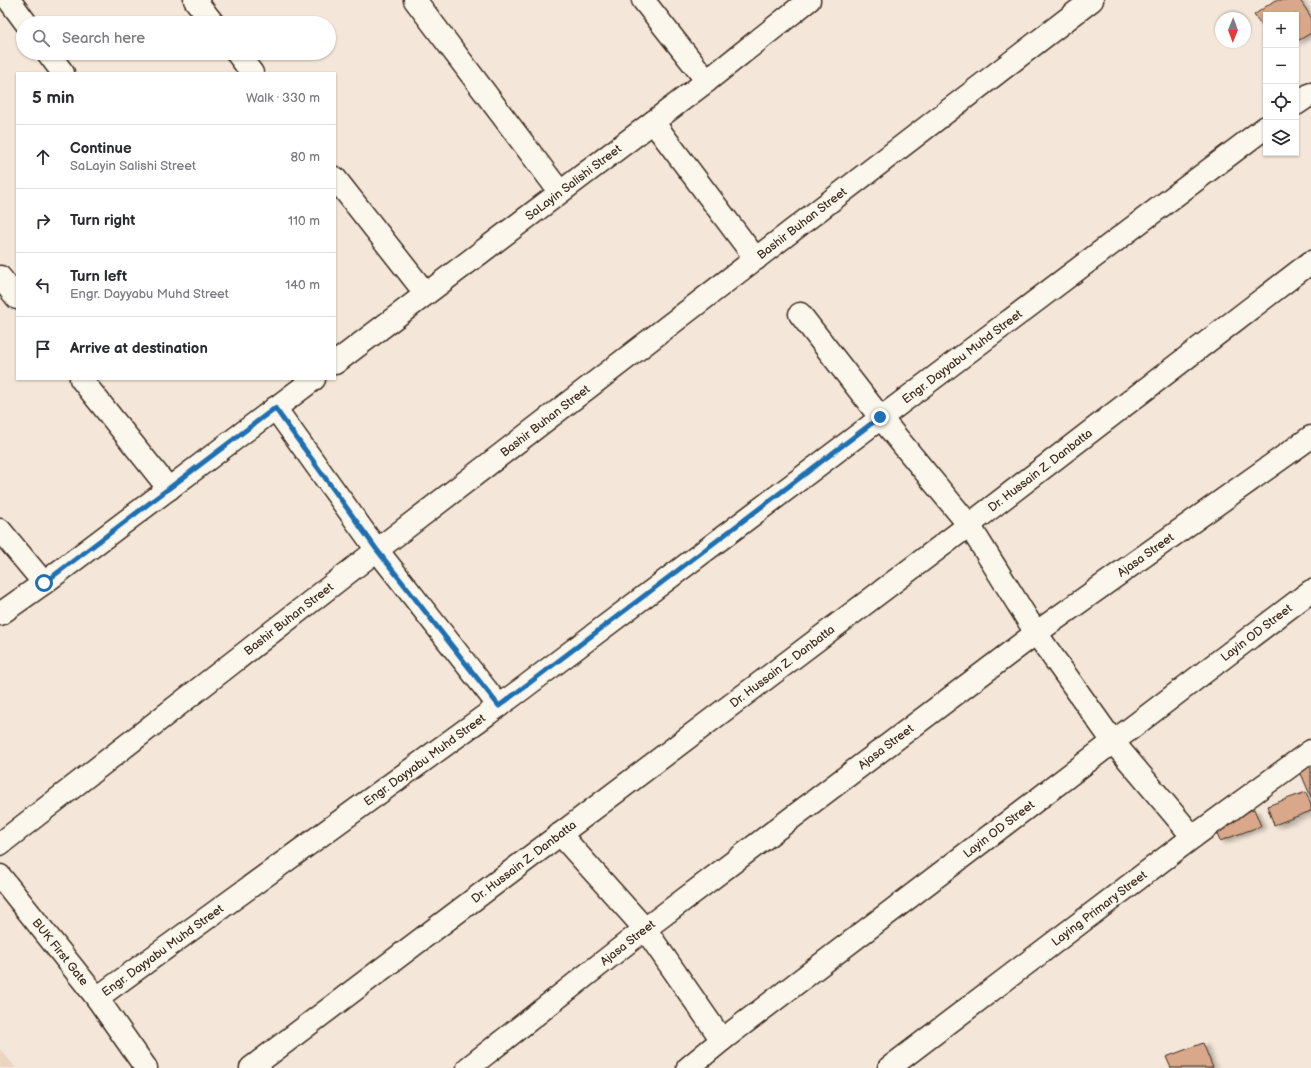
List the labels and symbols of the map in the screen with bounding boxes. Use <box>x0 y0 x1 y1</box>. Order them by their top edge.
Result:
north arrow <box>1215 12 1251 48</box>
street label: SaLayin Salishi Street <box>522 141 624 224</box>
street label: Bashir Buhan Street <box>754 184 850 262</box>
street label: Engr. Dayyabu Muhd Street <box>899 306 1025 407</box>
street label: Bashir Buhan Street <box>497 381 593 460</box>
route end <box>871 408 889 426</box>
street label: Dr. Hussain Z. Danbatta <box>985 425 1096 515</box>
street label: Ajasa Street <box>1114 530 1177 580</box>
route start <box>35 574 53 592</box>
street label: Bashir Buhan Street <box>241 579 337 658</box>
street label: Layin OD Street <box>1218 601 1295 665</box>
street label: Dr. Hussain Z. Danbatta <box>727 622 838 711</box>
street label: Engr. Dayyabu Muhd Street <box>361 710 489 809</box>
street label: Ajasa Street <box>855 721 917 773</box>
street label: Layin OD Street <box>960 797 1038 861</box>
street label: Dr. Hussain Z. Danbatta <box>468 817 579 906</box>
street label: Laying Primary Street <box>1049 867 1150 949</box>
street label: Engr. Dayyabu Muhd Street <box>99 901 227 1000</box>
street label: BUK First Gate <box>29 915 92 988</box>
street label: Ajasa Street <box>597 916 658 969</box>

